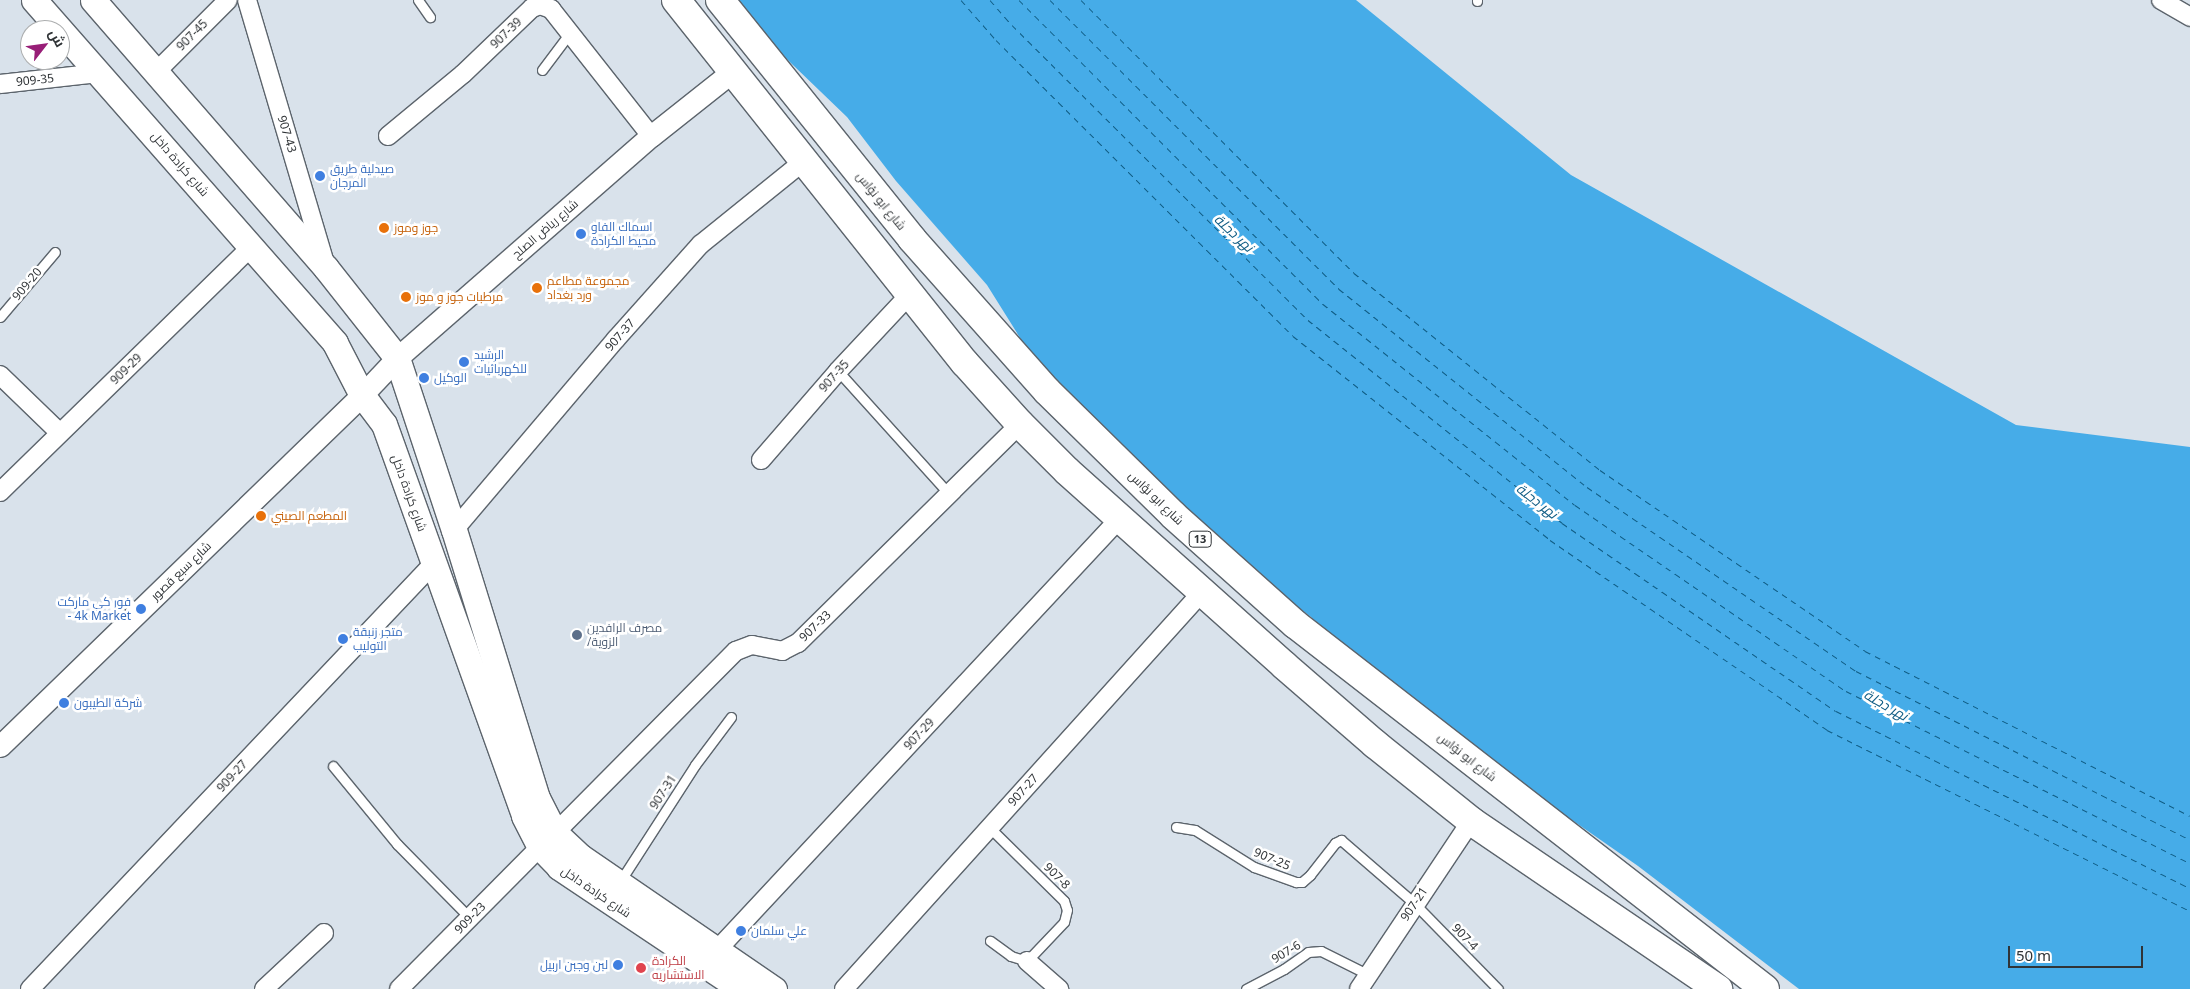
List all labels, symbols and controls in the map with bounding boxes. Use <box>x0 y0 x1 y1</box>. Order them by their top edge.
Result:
street label: 907-39 <box>487 15 525 51</box>
street label: 907-45 <box>173 16 211 54</box>
north arrow <box>20 20 70 70</box>
text: ش <box>45 25 70 50</box>
street label: 909-35 <box>15 71 55 89</box>
street label: 907-43 <box>275 114 299 154</box>
street label: شارع كرادة داخل <box>148 129 212 199</box>
place label: صيدلية طريق المرجان <box>330 162 394 190</box>
street label: شارع ابو نؤاس <box>853 169 909 233</box>
marker: صيدلية طريق المرجان <box>314 170 326 182</box>
street label: شارع رياض الصلح <box>509 196 581 262</box>
water label: نهر دجلة <box>1211 211 1257 255</box>
place label: اسماك الفاو محيط الكرادة <box>591 220 656 248</box>
place label: جوز وموز <box>394 221 438 235</box>
marker: جوز وموز <box>378 222 390 234</box>
marker: اسماك الفاو محيط الكرادة <box>575 228 587 240</box>
street label: 909-20 <box>9 265 45 303</box>
place label: مجموعة مطاعم ورد بغداد <box>547 274 629 302</box>
marker: مجموعة مطاعم ورد بغداد <box>531 282 543 294</box>
place label: مرطبات جوز و موز <box>416 290 503 304</box>
marker: مرطبات جوز و موز <box>400 291 412 303</box>
street label: 907-37 <box>602 316 638 354</box>
place label: الرشيد للكهربائيات <box>474 348 527 376</box>
street label: 909-29 <box>107 351 145 387</box>
marker: الرشيد للكهربائيات <box>458 356 470 368</box>
street label: 907-35 <box>816 357 852 395</box>
place label: الوكيل <box>434 371 467 385</box>
marker: الوكيل <box>418 372 430 384</box>
street label: شارع كرادة داخل <box>388 453 430 533</box>
street label: شارع ابو نؤاس <box>1126 468 1186 528</box>
water label: نهر دجلة <box>1513 480 1561 522</box>
place label: المطعم الصيني <box>271 509 347 523</box>
marker: المطعم الصيني <box>255 510 267 522</box>
road number: 13 <box>1188 530 1212 548</box>
street label: شارع سبع قصور <box>148 539 214 603</box>
place label: فور كي ماركت - 4k Market <box>58 595 131 623</box>
marker: فور كي ماركت - 4k Market <box>135 603 147 615</box>
street label: 907-33 <box>796 608 834 644</box>
place label: مصرف الرافدين /الزوية <box>587 621 662 649</box>
place label: متجر زنبقة التوليب <box>353 625 403 653</box>
marker: مصرف الرافدين /الزوية <box>571 629 583 641</box>
marker: متجر زنبقة التوليب <box>337 633 349 645</box>
water label: نهر دجلة <box>1861 686 1911 724</box>
place label: شركة الطيبون <box>74 696 142 710</box>
marker: شركة الطيبون <box>58 697 70 709</box>
street label: 907-29 <box>901 715 937 753</box>
street label: شارع ابو نؤاس <box>1435 730 1499 784</box>
street label: 909-27 <box>214 757 250 795</box>
street label: 907-27 <box>1005 771 1041 809</box>
street label: 907-31 <box>647 772 679 812</box>
street label: 907-25 <box>1252 845 1292 873</box>
street label: 907-8 <box>1041 860 1073 892</box>
street label: شارع كرادة داخل <box>559 863 633 921</box>
street label: 907-21 <box>1397 884 1431 924</box>
street label: 909-23 <box>451 899 489 937</box>
street label: 907-4 <box>1449 921 1481 953</box>
place label: علي سلمان <box>751 924 807 938</box>
marker: علي سلمان <box>735 925 747 937</box>
scale bar <box>2010 936 2145 968</box>
street label: 907-6 <box>1269 938 1303 966</box>
text: 50 m <box>2016 945 2051 965</box>
place label: الكرادة الاستشاريه <box>652 954 705 982</box>
place label: لبن وجبن اربيل <box>540 958 608 972</box>
marker: لبن وجبن اربيل <box>612 959 624 971</box>
marker: الكرادة الاستشاريه <box>634 961 648 975</box>

